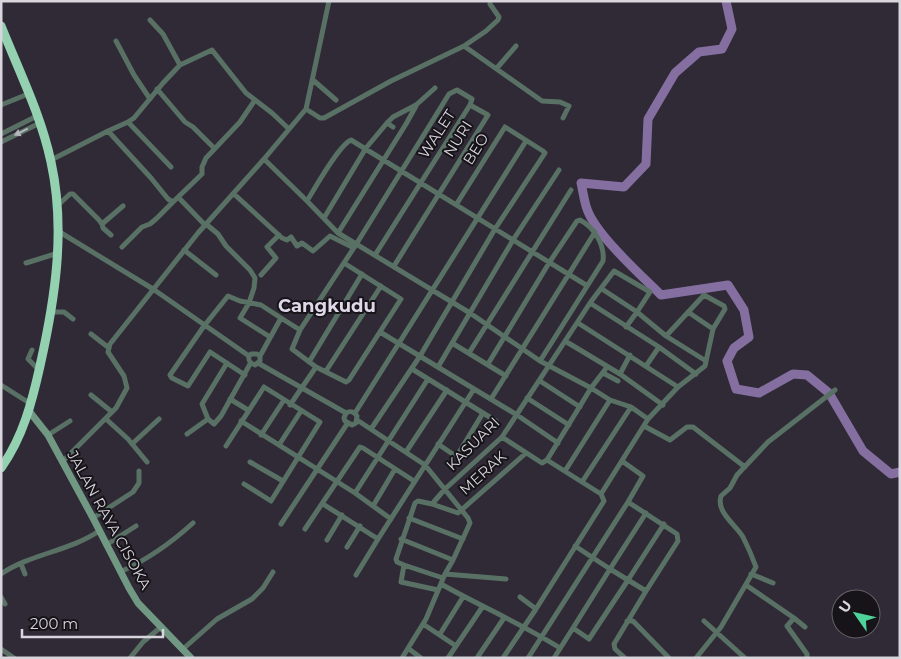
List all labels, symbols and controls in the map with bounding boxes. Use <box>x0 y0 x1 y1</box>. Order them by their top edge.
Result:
street label: WALET <box>414 105 460 162</box>
street label: NURI <box>439 117 476 160</box>
one-way arrow <box>13 128 28 136</box>
street label: BEO <box>459 129 493 168</box>
district label: Cangkudu <box>278 295 376 317</box>
street label: KASUARI <box>442 413 503 474</box>
street label: JALAN RAYA CISOKA <box>63 446 156 593</box>
street label: MERAK <box>455 446 510 499</box>
north arrow <box>831 589 881 639</box>
text: U <box>835 597 856 616</box>
scale bar <box>22 606 164 638</box>
text: 200 m <box>30 614 78 633</box>

